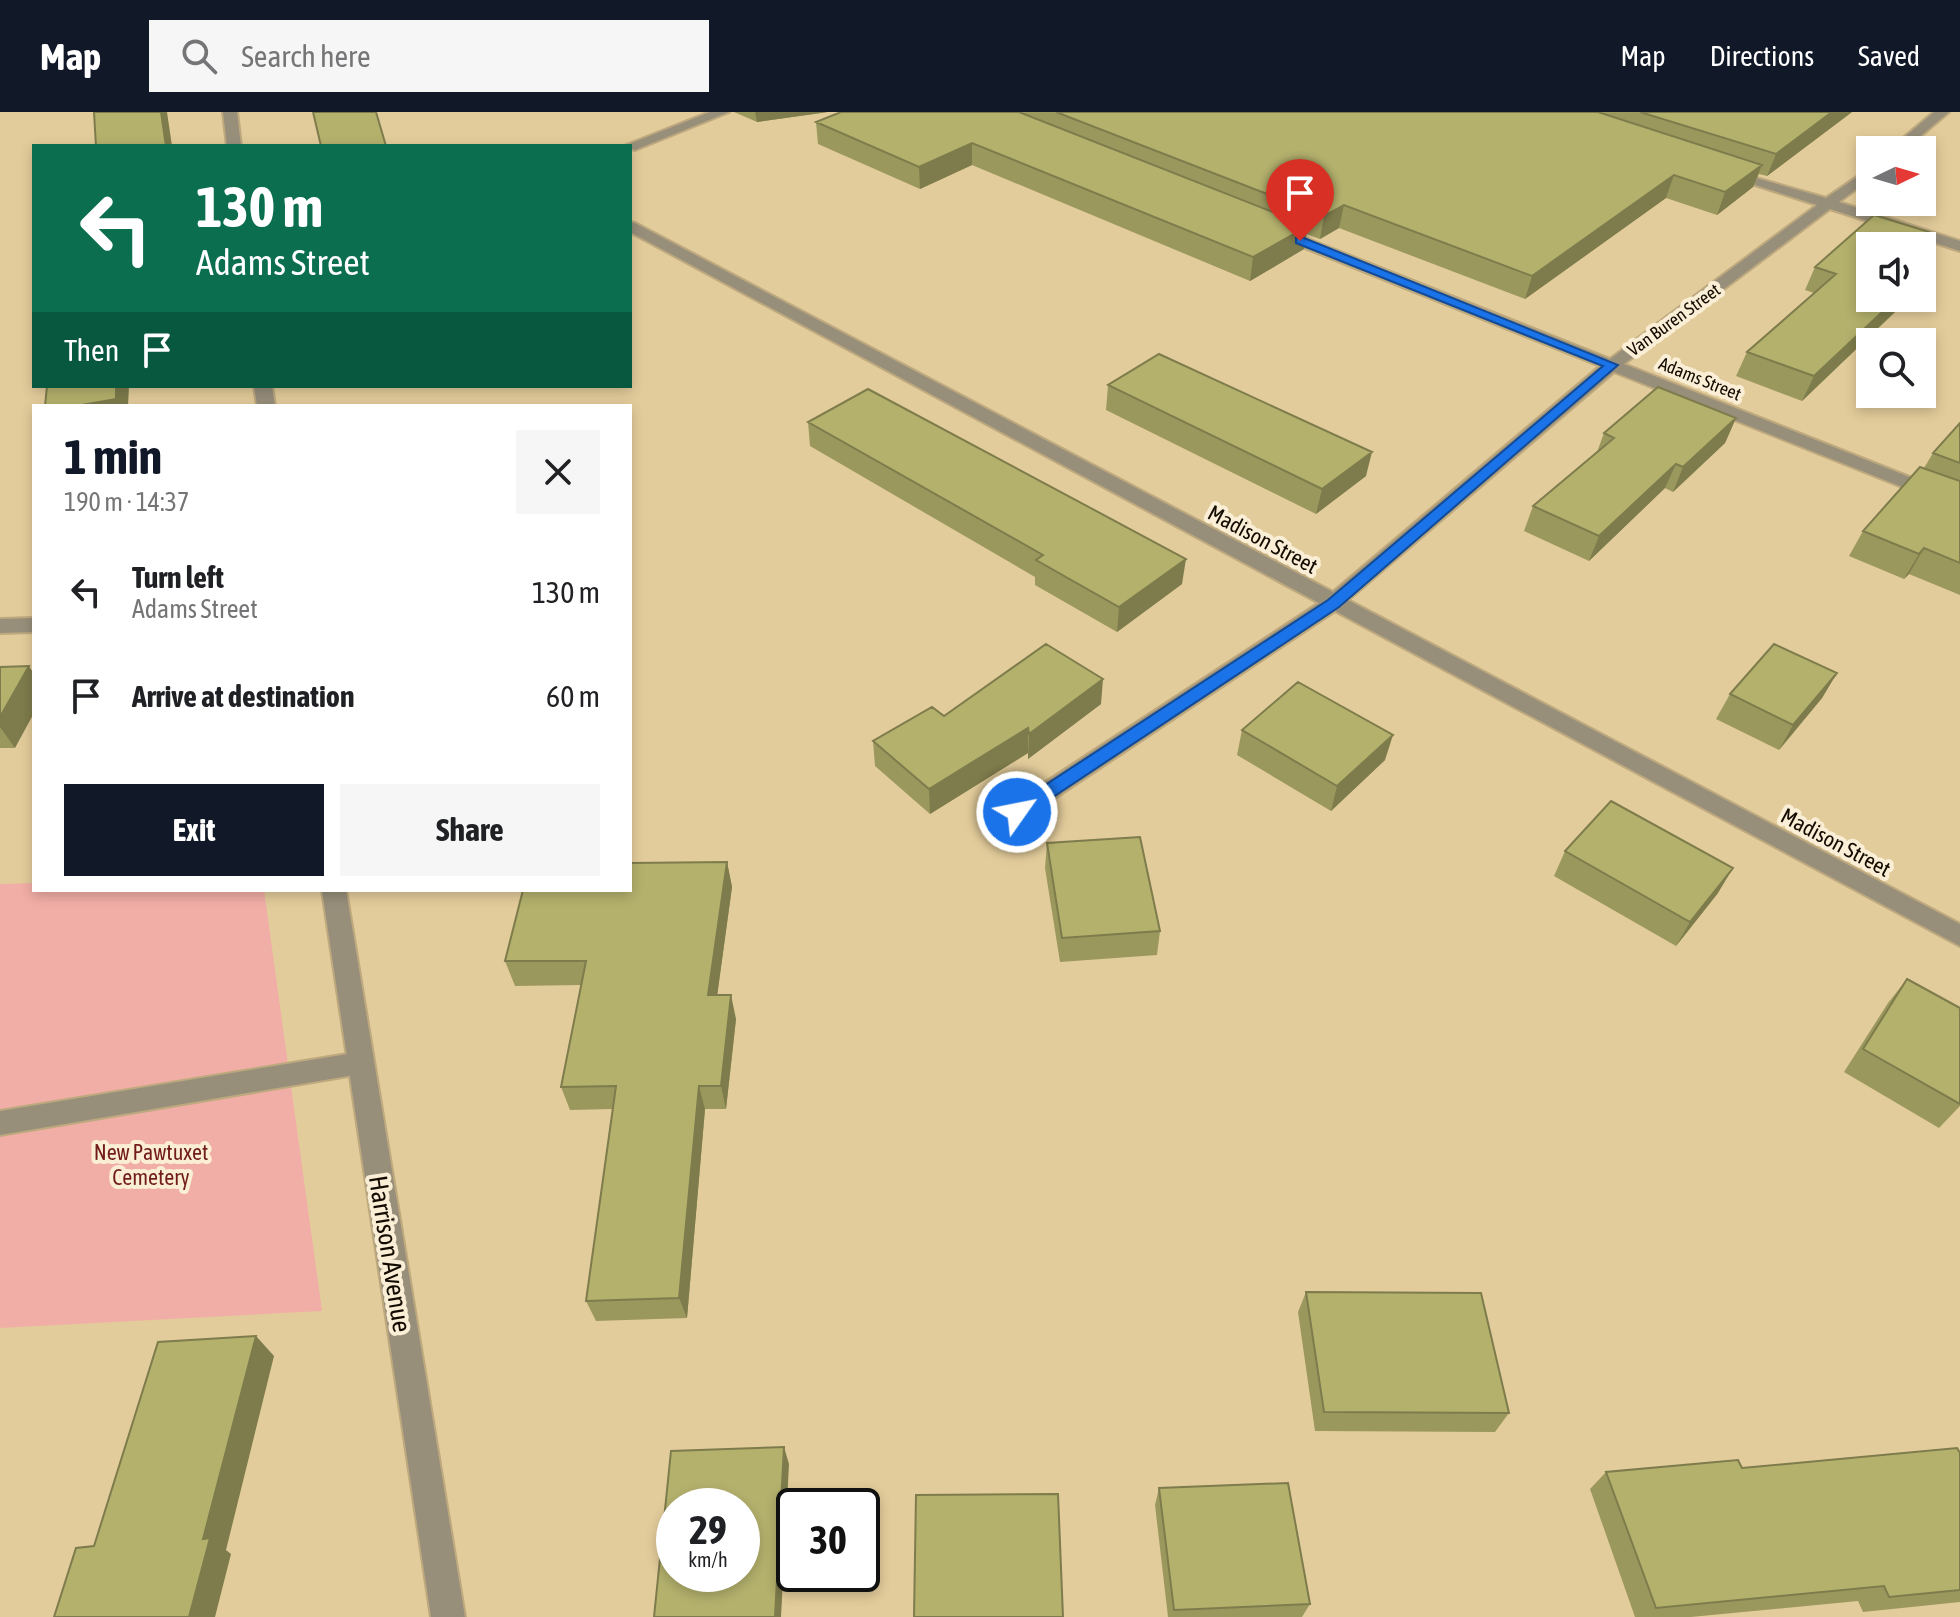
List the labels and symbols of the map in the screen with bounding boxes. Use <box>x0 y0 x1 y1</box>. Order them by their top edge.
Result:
north arrow <box>1856 136 1936 216</box>
pin <box>1266 159 1334 241</box>
street label: Van Buren Street <box>1623 279 1724 360</box>
street label: Adams Street <box>1656 353 1744 405</box>
street label: Madison Street <box>1204 499 1322 579</box>
position arrow <box>975 770 1059 854</box>
street label: Madison Street <box>1777 802 1895 882</box>
park label: New Pawtuxet Cemetery <box>94 1139 208 1190</box>
street label: Harrison Avenue <box>363 1174 417 1334</box>
speed limit sign: 30 <box>776 1488 880 1592</box>

